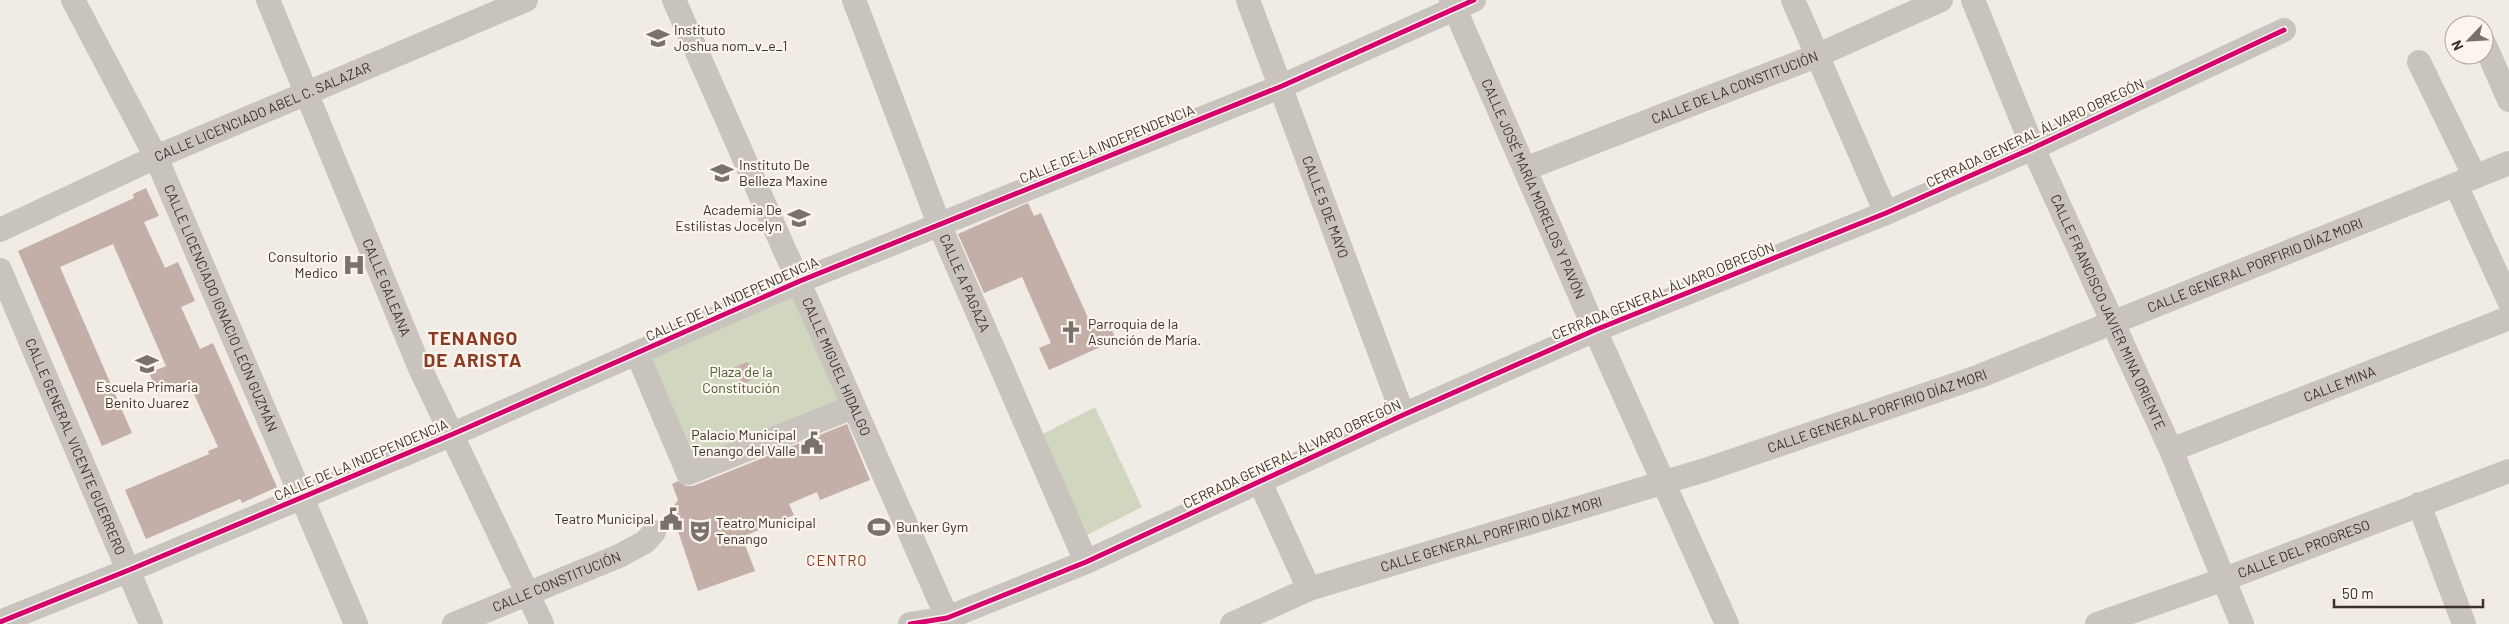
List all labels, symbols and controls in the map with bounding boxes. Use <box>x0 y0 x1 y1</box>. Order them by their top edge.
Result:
north arrow <box>2444 15 2494 65</box>
place label: Instituto Joshua nom_v_e_1 <box>674 21 787 54</box>
school or university icon: Instituto Joshua nom_v_e_1 <box>645 25 671 51</box>
text: N <box>2447 38 2466 54</box>
street label: CALLE DE LA CONSTITUCIÓN <box>1649 47 1820 127</box>
street label: CALLE LICENCIADO ABEL C. SALAZAR <box>152 58 373 165</box>
street label: CERRADA GENERAL ÁLVARO OBREGÓN <box>1923 74 2147 191</box>
street label: CALLE JOSÉ MARÍA MORELOS Y PAVÓN <box>1478 76 1589 301</box>
street label: CALLE DE LA INDEPENDENCIA <box>1017 100 1197 186</box>
street label: CALLE 5 DE MAYO <box>1299 153 1353 260</box>
place label: Instituto De Belleza Maxine <box>739 156 828 189</box>
school or university icon: Instituto De Belleza Maxine <box>709 160 735 186</box>
street label: CALLE LICENCIADO IGNACIO LEÓN GUZMÁN <box>161 182 282 434</box>
street label: CALLE FRANCISCO JAVIER MINA ORIENTE <box>2047 191 2170 432</box>
place label: Academia De Estilistas Jocelyn <box>675 201 782 234</box>
school or university icon: Academia De Estilistas Jocelyn <box>786 205 812 231</box>
street label: CALLE GENERAL PORFIRIO DÍAZ MORI <box>2144 214 2365 316</box>
street label: CALLE A PAGAZA <box>936 231 994 335</box>
street label: CALLE GALEANA <box>359 236 415 339</box>
street label: CERRADA GENERAL ÁLVARO OBREGÓN <box>1549 238 1777 343</box>
place label: Consultorio Medico <box>268 248 338 281</box>
hospital icon: Consultorio Medico <box>341 252 367 278</box>
street label: CALLE DE LA INDEPENDENCIA <box>643 253 821 344</box>
street label: CALLE MIGUEL HIDALGO <box>799 295 875 438</box>
place label: Parroquia de la Asunción de María. <box>1088 315 1201 348</box>
church icon: Parroquia de la Asunción de María. <box>1058 319 1084 345</box>
district label: TENANGO DE ARISTA <box>424 326 522 371</box>
street label: CALLE GENERAL VICENTE GUERRERO <box>22 335 130 557</box>
school or university icon: Escuela Primaria Benito Juarez <box>134 351 160 377</box>
street label: CALLE MINA <box>2301 362 2378 405</box>
park label: Plaza de la Constitución <box>702 363 780 396</box>
street label: CALLE GENERAL PORFIRIO DÍAZ MORI <box>1765 365 1989 456</box>
place label: Escuela Primaria Benito Juarez <box>96 378 198 411</box>
street label: CERRADA GENERAL ÁLVARO OBREGÓN <box>1180 395 1404 512</box>
street label: CALLE DE LA INDEPENDENCIA <box>271 415 451 504</box>
place label: Palacio Municipal Tenango del Valle <box>691 426 796 459</box>
public building icon: Palacio Municipal Tenango del Valle <box>799 430 825 456</box>
street label: CALLE GENERAL PORFIRIO DÍAZ MORI <box>1378 492 1604 575</box>
public building icon: Teatro Municipal <box>658 506 684 532</box>
place label: Teatro Municipal <box>554 510 654 527</box>
place label: Teatro Municipal Tenango <box>716 514 816 547</box>
sports icon: Bunker Gym <box>866 514 892 540</box>
street label: CALLE DEL PROGRESO <box>2235 516 2372 581</box>
theatre icon: Teatro Municipal Tenango <box>687 518 713 544</box>
place label: Bunker Gym <box>896 518 968 535</box>
street label: CALLE CONSTITUCIÓN <box>490 547 623 615</box>
district label: CENTRO <box>806 551 868 569</box>
scale bar <box>2334 576 2483 608</box>
text: 50 m <box>2342 584 2374 602</box>

